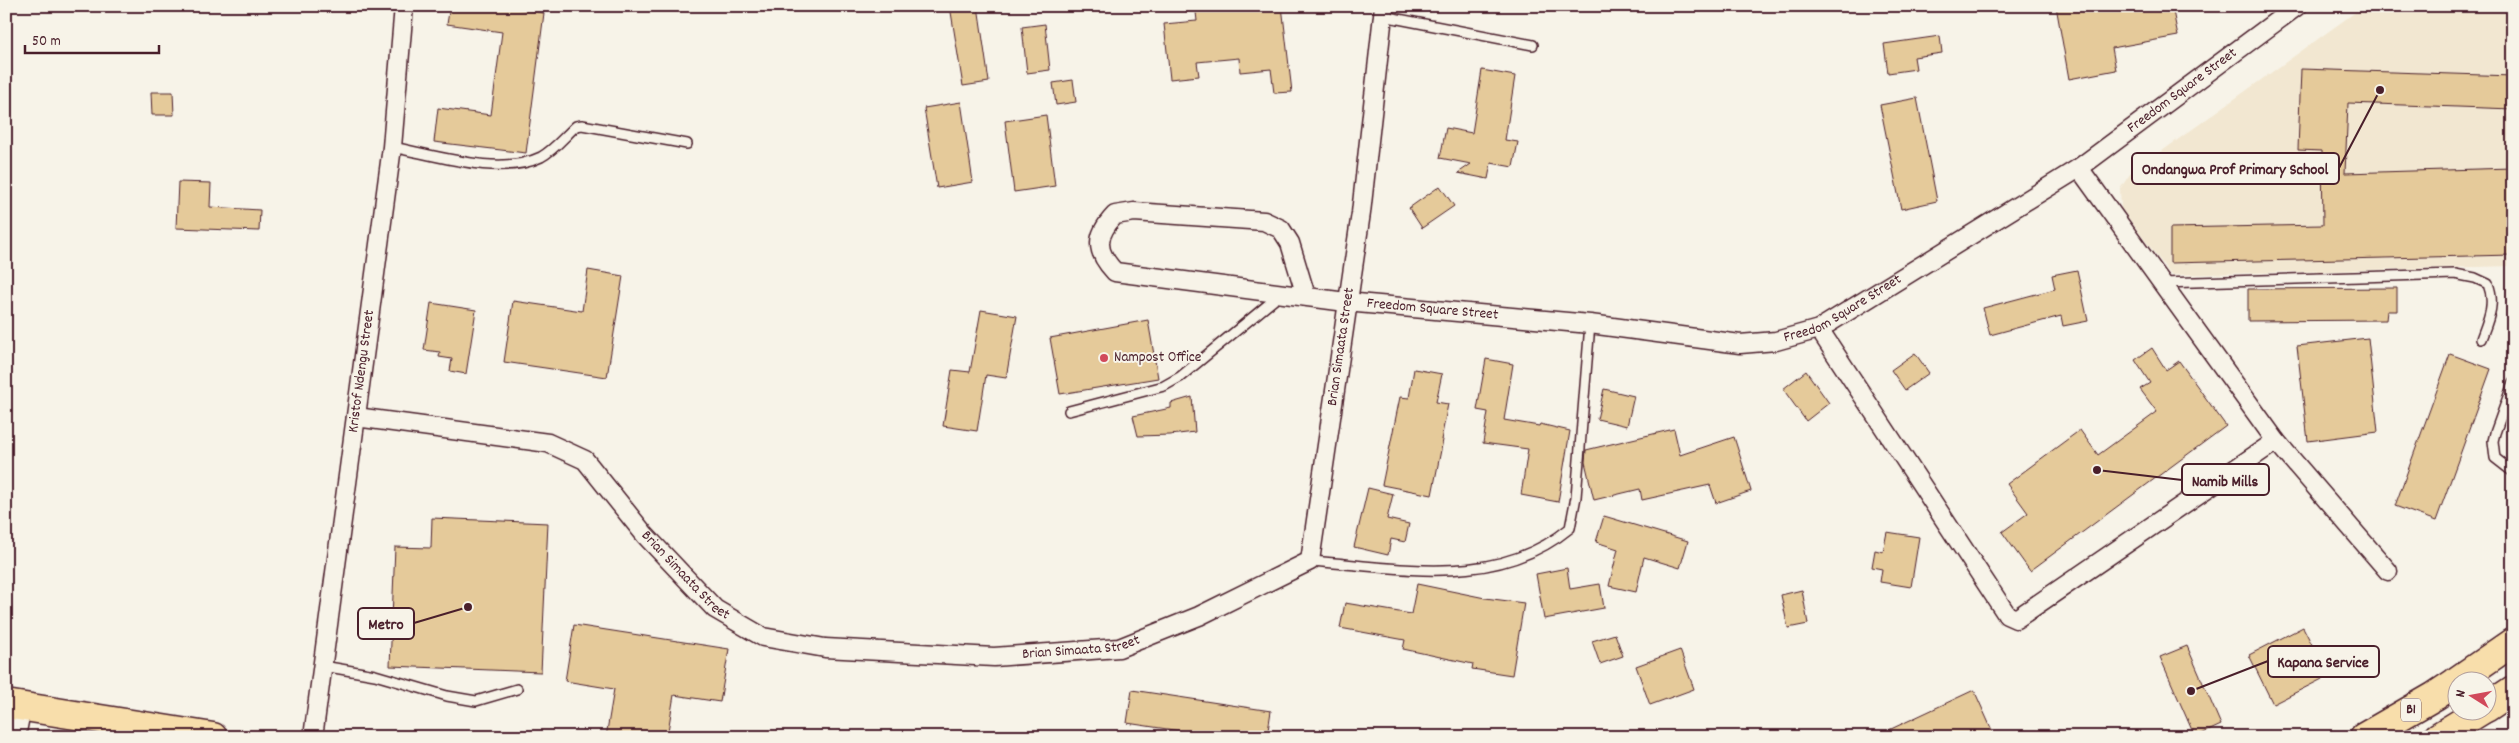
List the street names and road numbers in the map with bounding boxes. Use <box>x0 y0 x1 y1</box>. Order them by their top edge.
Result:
street label: Freedom Square Street <box>2123 43 2242 139</box>
street label: Freedom Square Street <box>1781 269 1907 349</box>
street label: Brian Simaata Street <box>1322 286 1361 407</box>
street label: Freedom Square Street <box>1366 293 1500 327</box>
street label: Kristof Ndengu Street <box>343 308 381 434</box>
street label: Brian Simaata Street <box>636 526 734 626</box>
street label: Brian Simaata Street <box>1021 629 1144 666</box>
road number: B1 <box>2401 698 2421 722</box>

